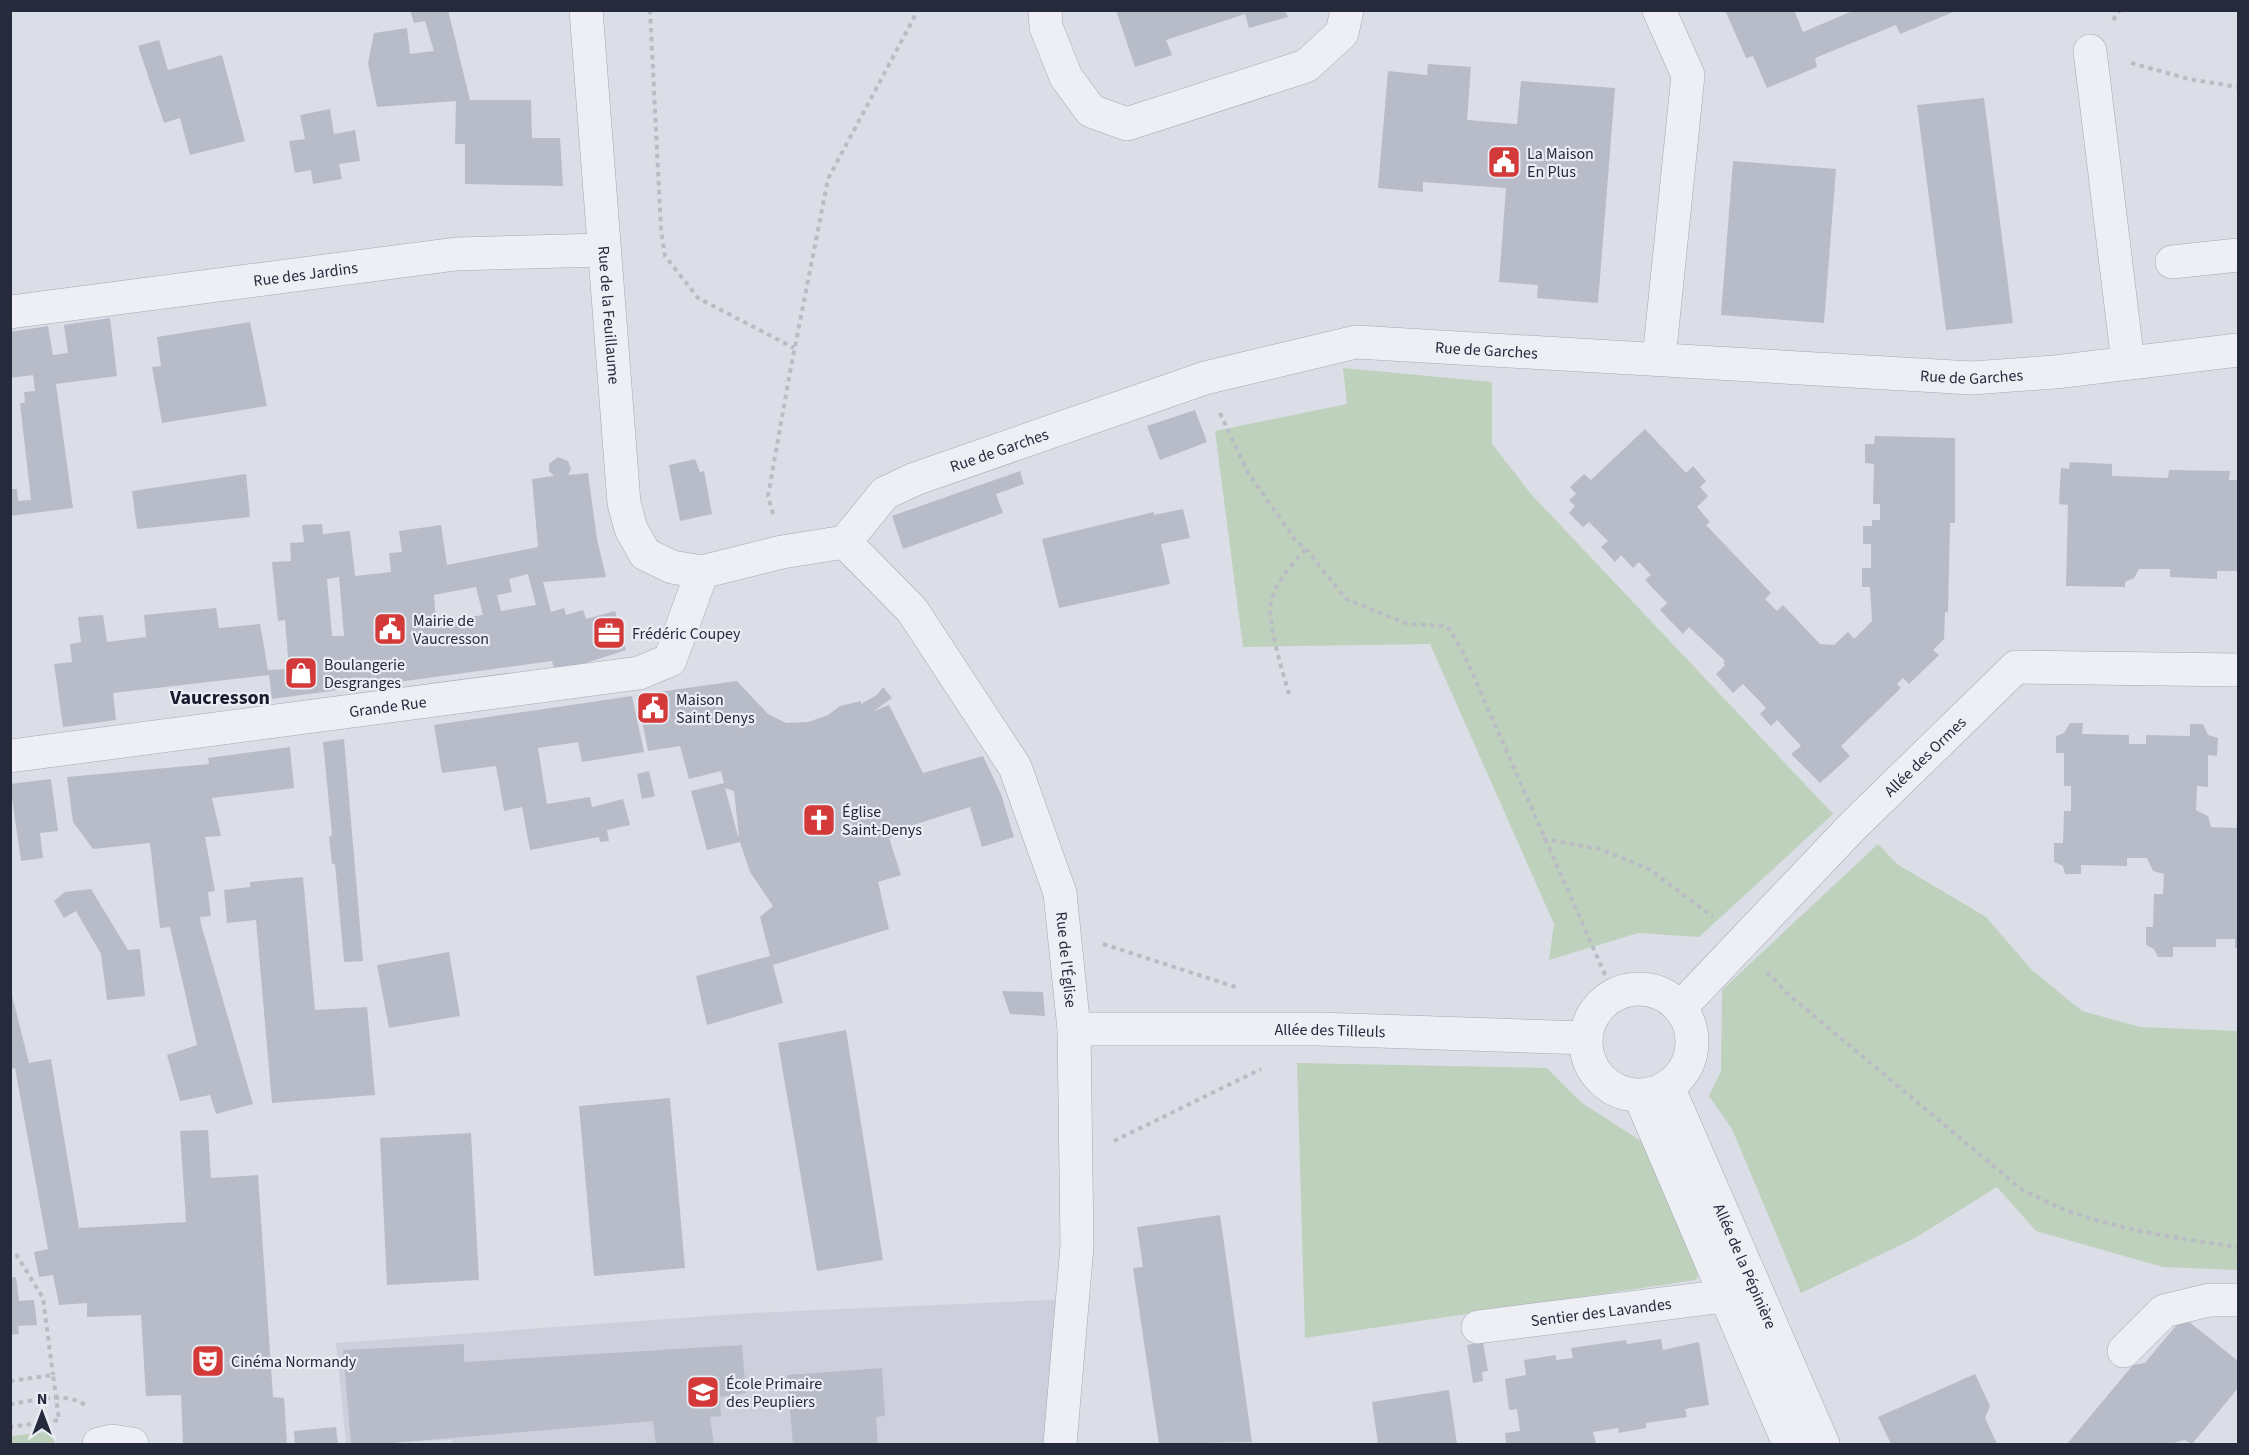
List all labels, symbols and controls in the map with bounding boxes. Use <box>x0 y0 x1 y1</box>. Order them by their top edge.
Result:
place label: La Maison En Plus <box>1527 143 1594 183</box>
public building icon: La Maison En Plus <box>1486 144 1522 180</box>
street label: Rue de la Feuillaume <box>592 245 625 385</box>
street label: Rue des Jardins <box>252 257 359 292</box>
street label: Rue de Garches <box>1434 337 1539 365</box>
street label: Rue de Garches <box>1919 364 2024 390</box>
street label: Rue de Garches <box>947 423 1052 478</box>
place label: Mairie de Vaucresson <box>413 610 489 650</box>
public building icon: Mairie de Vaucresson <box>372 611 408 647</box>
office icon: Frédéric Coupey <box>591 615 627 651</box>
place label: Frédéric Coupey <box>632 623 741 645</box>
place label: Boulangerie Desgranges <box>324 654 405 694</box>
shop icon: Boulangerie Desgranges <box>283 655 319 691</box>
district label: Vaucresson <box>169 684 270 712</box>
place label: Maison Saint Denys <box>676 689 755 729</box>
public building icon: Maison Saint Denys <box>635 690 671 726</box>
street label: Grande Rue <box>348 691 428 723</box>
street label: Allée des Ormes <box>1879 712 1971 802</box>
place label: Église Saint-Denys <box>842 801 922 841</box>
church icon: Église Saint-Denys <box>801 802 837 838</box>
street label: Rue de l'Église <box>1050 911 1082 1009</box>
street label: Allée des Tilleuls <box>1275 1019 1386 1043</box>
street label: Allée de la Pépinière <box>1708 1200 1782 1333</box>
street label: Sentier des Lavandes <box>1530 1293 1673 1332</box>
theatre icon: Cinéma Normandy <box>190 1343 226 1379</box>
place label: Cinéma Normandy <box>231 1351 357 1373</box>
place label: École Primaire des Peupliers <box>726 1373 822 1413</box>
school or university icon: École Primaire des Peupliers <box>685 1374 721 1410</box>
north arrow <box>12 1383 72 1443</box>
text: N <box>37 1388 47 1410</box>

